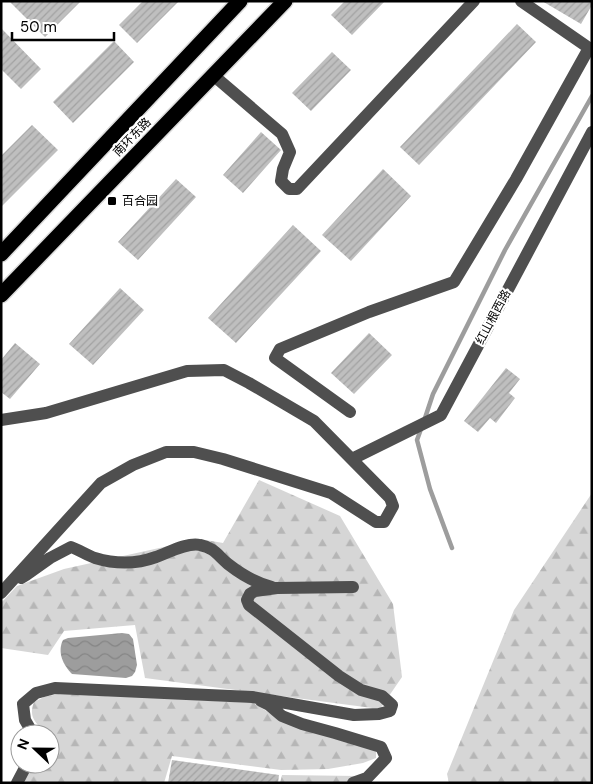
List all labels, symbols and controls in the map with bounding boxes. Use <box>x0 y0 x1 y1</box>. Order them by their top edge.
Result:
scale bar <box>12 10 115 42</box>
text: 50 m <box>20 17 57 37</box>
street label: 南环东路 <box>110 114 154 160</box>
place label: 百合园 <box>122 193 158 209</box>
marker: 百合园 <box>106 195 118 207</box>
street label: 红山根西路 <box>472 287 514 347</box>
north arrow <box>10 724 60 774</box>
text: N <box>13 736 33 752</box>

